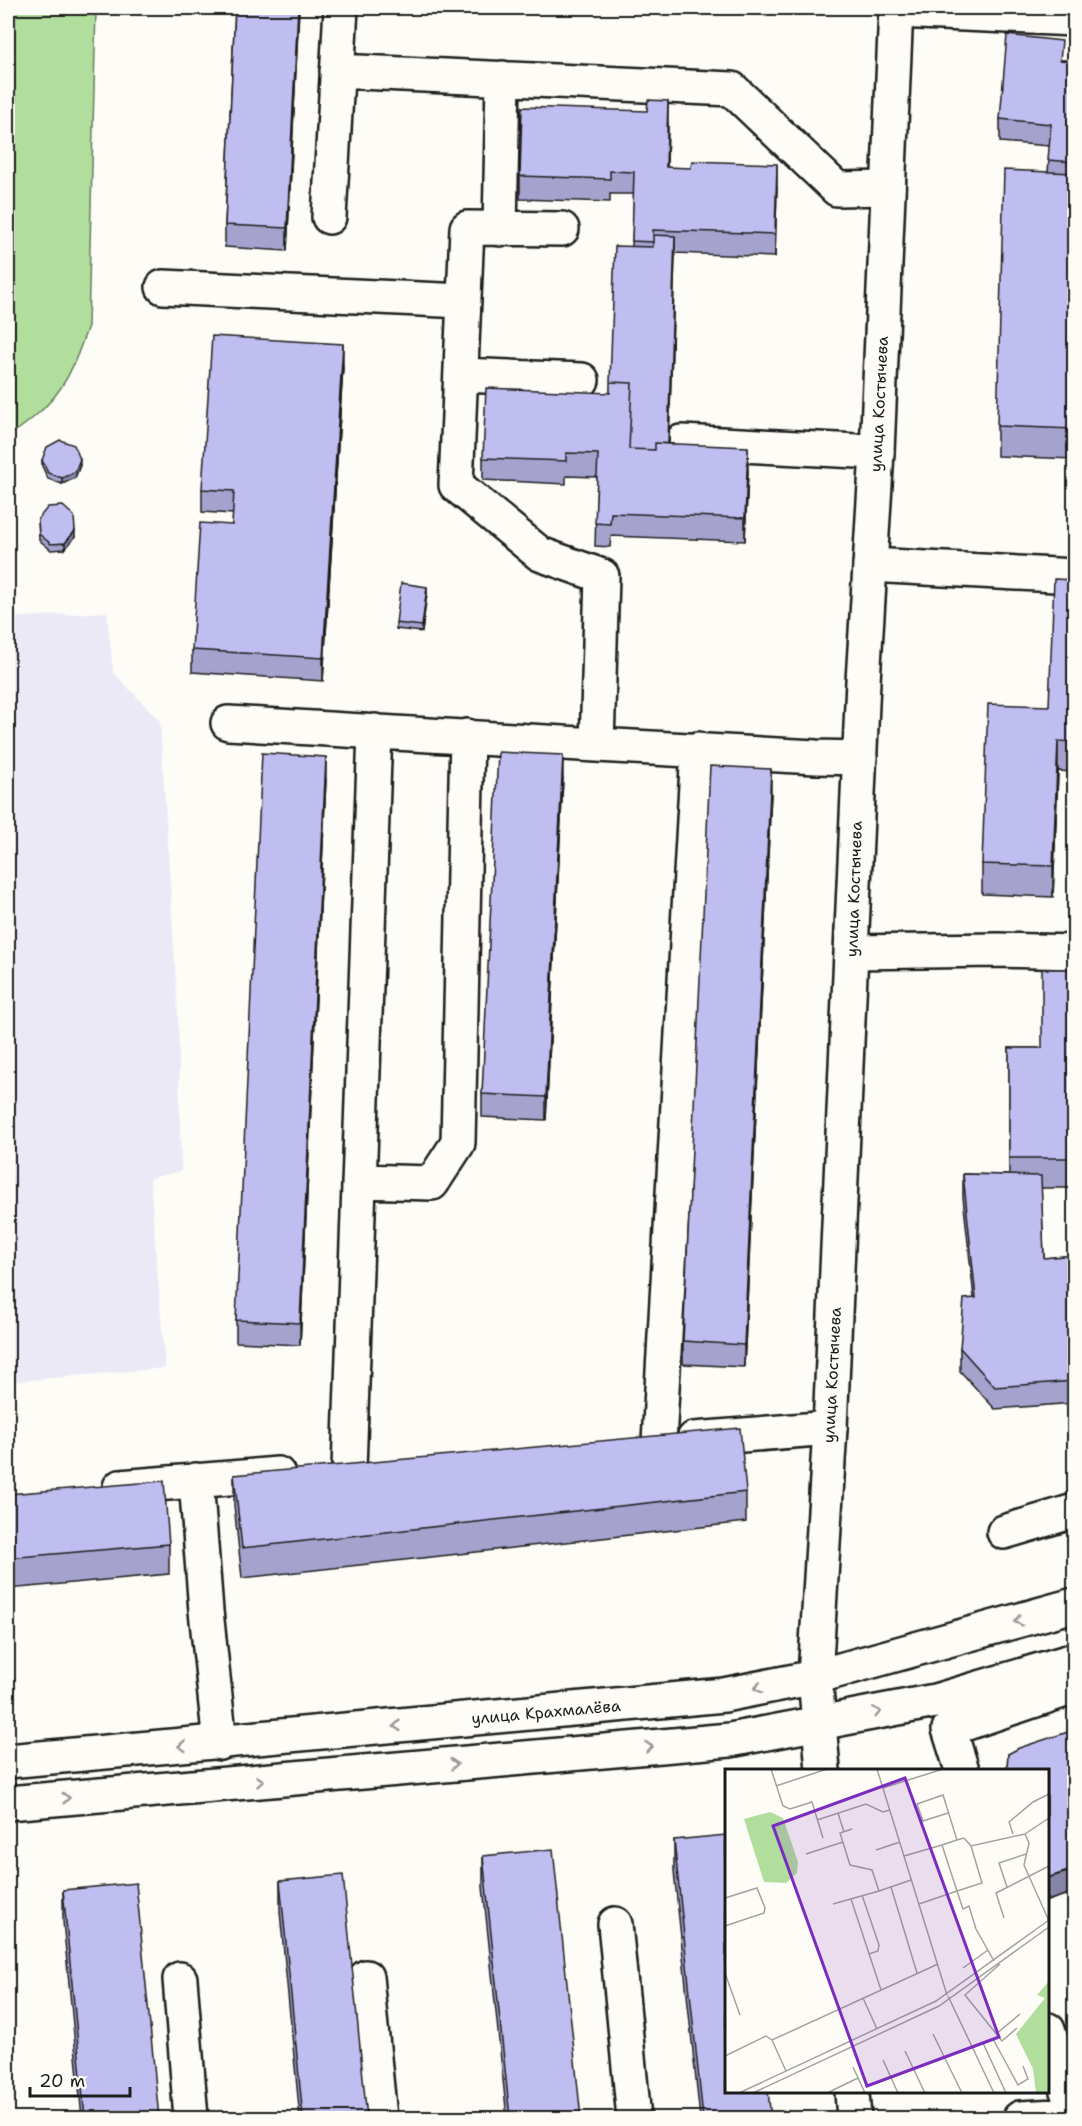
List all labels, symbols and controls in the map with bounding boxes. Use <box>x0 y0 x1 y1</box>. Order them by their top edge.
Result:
street label: улица Костычева <box>865 335 893 473</box>
street label: улица Костычева <box>841 820 867 957</box>
street label: улица Костычева <box>818 1306 846 1444</box>
one-way arrow <box>1013 1613 1023 1626</box>
one-way arrow <box>753 1681 763 1694</box>
street label: улица Крахмалёва <box>470 1695 622 1729</box>
one-way arrow <box>871 1706 881 1719</box>
one-way arrow <box>392 1719 401 1732</box>
one-way arrow <box>177 1739 186 1752</box>
one-way arrow <box>644 1741 653 1754</box>
one-way arrow <box>450 1758 459 1771</box>
inset map <box>725 1769 1049 2093</box>
one-way arrow <box>255 1775 265 1788</box>
one-way arrow <box>61 1792 70 1805</box>
scale bar <box>30 2060 130 2098</box>
text: 20 m <box>39 2069 85 2093</box>

